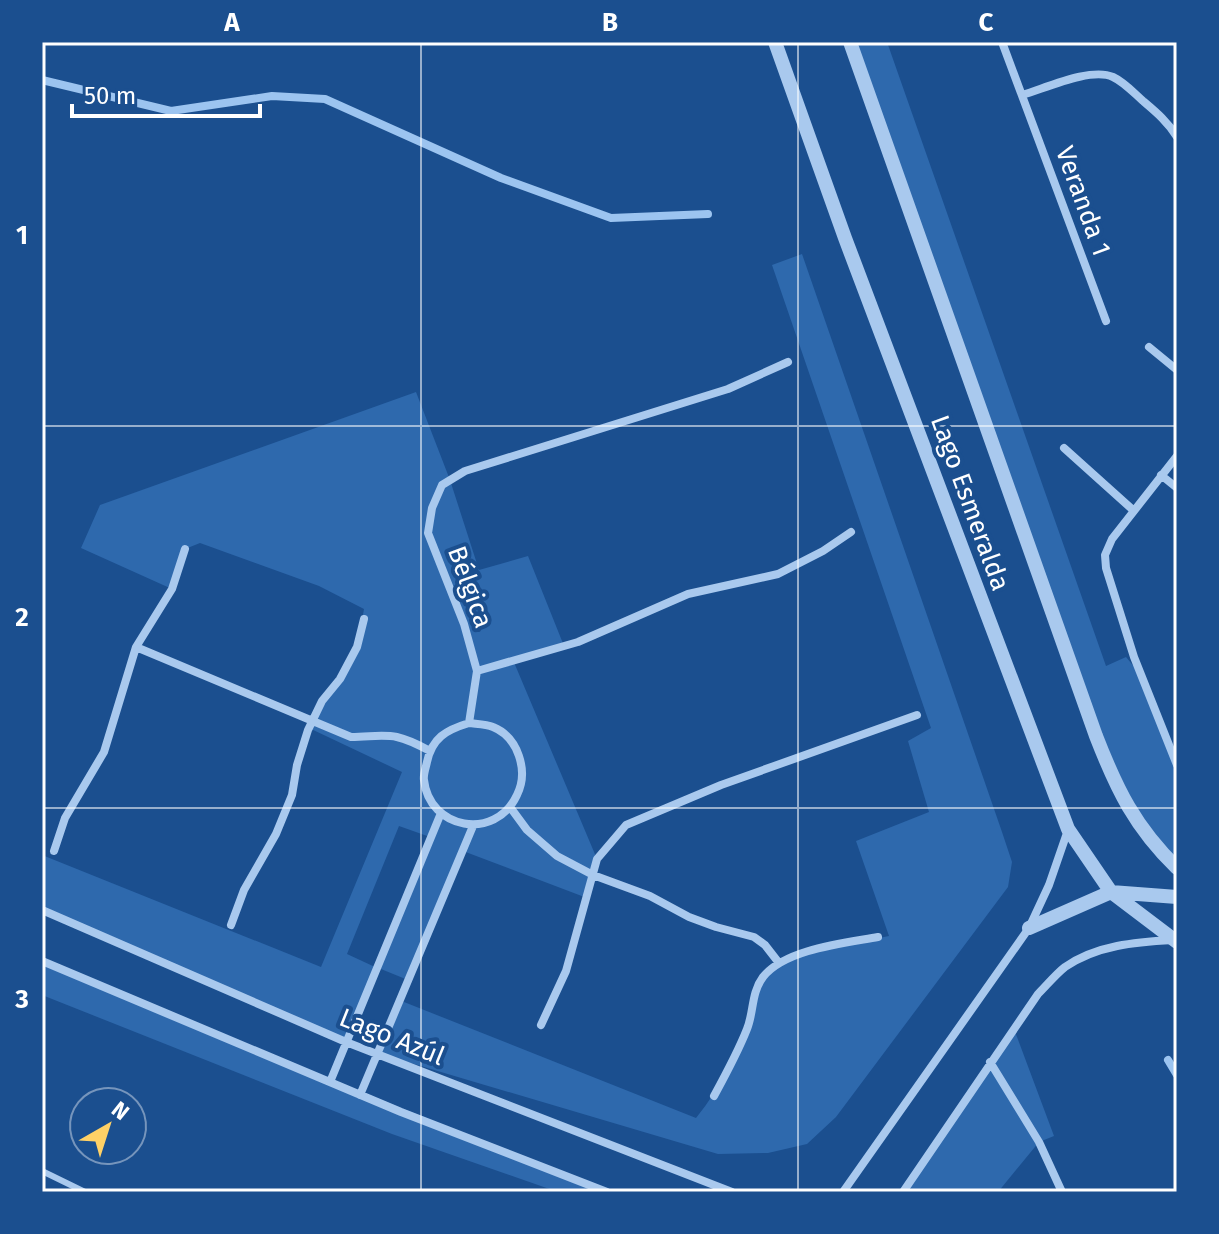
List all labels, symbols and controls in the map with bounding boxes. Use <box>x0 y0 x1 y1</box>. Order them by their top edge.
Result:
text: A <box>223 7 240 38</box>
text: B <box>602 7 618 38</box>
text: C <box>979 7 994 38</box>
scale bar <box>72 68 260 118</box>
text: 50 m <box>84 82 136 110</box>
street label: Veranda 1 <box>1049 142 1117 260</box>
text: 1 <box>16 220 28 251</box>
street label: Lago Esmeralda <box>924 411 1016 595</box>
street label: Bélgica <box>441 542 499 632</box>
text: 2 <box>15 602 29 633</box>
text: 3 <box>14 984 29 1015</box>
street label: Lago Azúl <box>335 1002 449 1072</box>
north arrow <box>68 1086 148 1166</box>
text: N <box>106 1096 134 1126</box>

